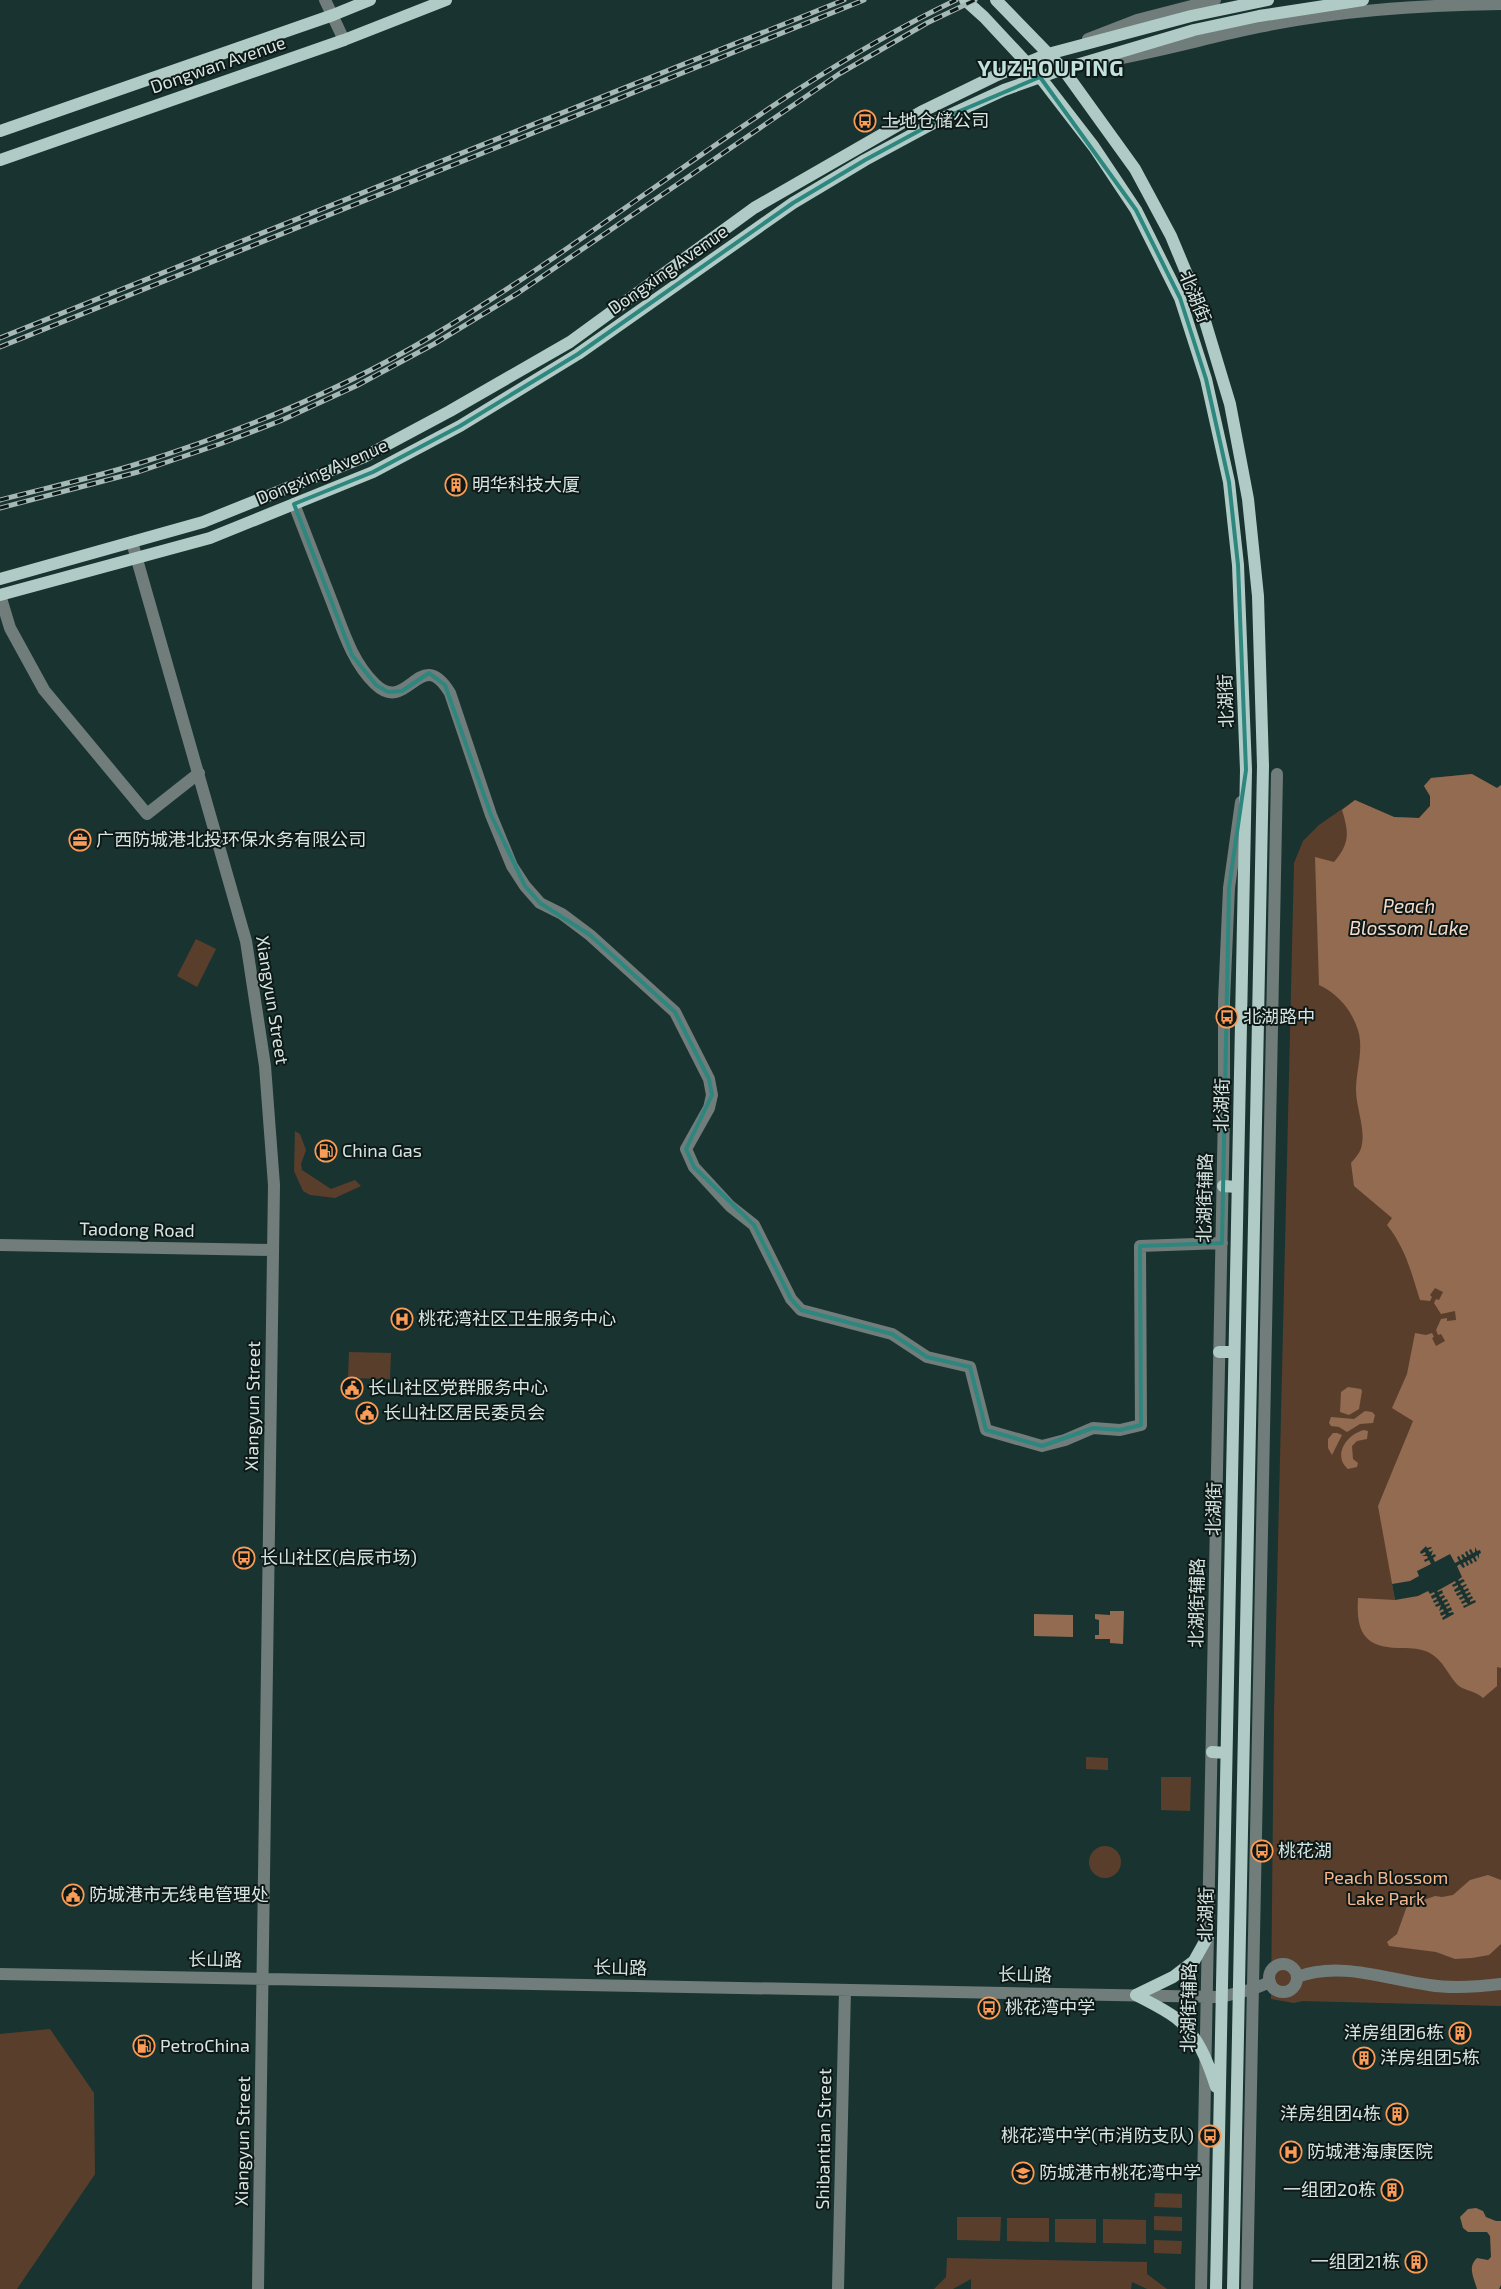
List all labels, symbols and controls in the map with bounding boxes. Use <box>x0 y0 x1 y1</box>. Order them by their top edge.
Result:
street label: Dongwan Avenue <box>147 31 288 98</box>
district label: YUZHOUPING <box>977 54 1125 80</box>
bus stop icon: 土地仓储公司 <box>853 109 877 133</box>
place label: 土地仓储公司 <box>881 109 989 131</box>
street label: Dongxing Avenue <box>603 220 732 319</box>
street label: 北湖街 <box>1176 267 1216 326</box>
street label: Dongxing Avenue <box>252 433 391 509</box>
building icon: 明华科技大厦 <box>444 473 468 497</box>
place label: 明华科技大厦 <box>472 473 580 495</box>
street label: 北湖街 <box>1213 674 1237 728</box>
office icon: 广西防城港北投环保水务有限公司 <box>68 828 92 852</box>
place label: 广西防城港北投环保水务有限公司 <box>96 828 366 850</box>
water label: Peach Blossom Lake <box>1349 894 1469 939</box>
street label: Xiangyun Street <box>252 934 294 1066</box>
bus stop icon: 北湖路中 <box>1215 1005 1239 1029</box>
place label: 北湖路中 <box>1243 1005 1315 1027</box>
street label: 北湖街 <box>1210 1078 1232 1132</box>
fuel station icon: China Gas <box>314 1139 338 1163</box>
place label: China Gas <box>342 1139 422 1161</box>
street label: 北湖街辅路 <box>1192 1153 1216 1243</box>
street label: Taodong Road <box>79 1217 195 1241</box>
hospital icon: 桃花湾社区卫生服务中心 <box>390 1307 414 1331</box>
place label: 桃花湾社区卫生服务中心 <box>418 1307 616 1329</box>
street label: Xiangyun Street <box>240 1341 264 1471</box>
public building icon: 长山社区党群服务中心 <box>340 1376 364 1400</box>
place label: 长山社区党群服务中心 <box>368 1376 548 1398</box>
public building icon: 长山社区居民委员会 <box>355 1401 379 1425</box>
place label: 长山社区居民委员会 <box>383 1401 545 1423</box>
street label: 北湖街 <box>1202 1482 1224 1536</box>
bus stop icon: 长山社区(启辰市场) <box>232 1546 256 1570</box>
place label: 长山社区(启辰市场) <box>260 1546 417 1568</box>
street label: 北湖街辅路 <box>1184 1558 1208 1648</box>
bus stop icon: 桃花湖 <box>1250 1839 1274 1863</box>
place label: 桃花湖 <box>1278 1839 1332 1861</box>
park label: Peach Blossom Lake Park <box>1324 1866 1448 1909</box>
public building icon: 防城港市无线电管理处 <box>61 1883 85 1907</box>
place label: 防城港市无线电管理处 <box>89 1883 269 1905</box>
street label: 北湖街 <box>1194 1887 1216 1941</box>
street label: 长山路 <box>188 1948 242 1970</box>
street label: 长山路 <box>593 1956 647 1978</box>
street label: 长山路 <box>998 1963 1052 1985</box>
street label: 北湖街辅路 <box>1176 1963 1200 2053</box>
bus stop icon: 桃花湾中学 <box>977 1996 1001 2020</box>
place label: 桃花湾中学 <box>1005 1996 1095 2018</box>
place label: 洋房组团6栋 <box>1344 2021 1444 2043</box>
building icon: 洋房组团6栋 <box>1448 2021 1472 2045</box>
fuel station icon: PetroChina <box>132 2034 156 2058</box>
place label: PetroChina <box>160 2034 250 2056</box>
building icon: 洋房组团5栋 <box>1352 2046 1376 2070</box>
place label: 洋房组团5栋 <box>1380 2046 1480 2068</box>
street label: Shibantian Street <box>811 2068 835 2210</box>
street label: Xiangyun Street <box>230 2076 254 2206</box>
place label: 洋房组团4栋 <box>1280 2102 1381 2124</box>
building icon: 洋房组团4栋 <box>1385 2102 1409 2126</box>
place label: 桃花湾中学(市消防支队) <box>1001 2124 1194 2146</box>
bus stop icon: 桃花湾中学(市消防支队) <box>1198 2124 1222 2148</box>
hospital icon: 防城港海康医院 <box>1279 2140 1303 2164</box>
place label: 防城港海康医院 <box>1307 2140 1433 2162</box>
school or university icon: 防城港市桃花湾中学 <box>1011 2161 1035 2185</box>
place label: 防城港市桃花湾中学 <box>1039 2161 1201 2183</box>
place label: 一组团20栋 <box>1283 2178 1376 2200</box>
building icon: 一组团20栋 <box>1380 2178 1404 2202</box>
place label: 一组团21栋 <box>1311 2250 1400 2272</box>
building icon: 一组团21栋 <box>1404 2250 1428 2274</box>

